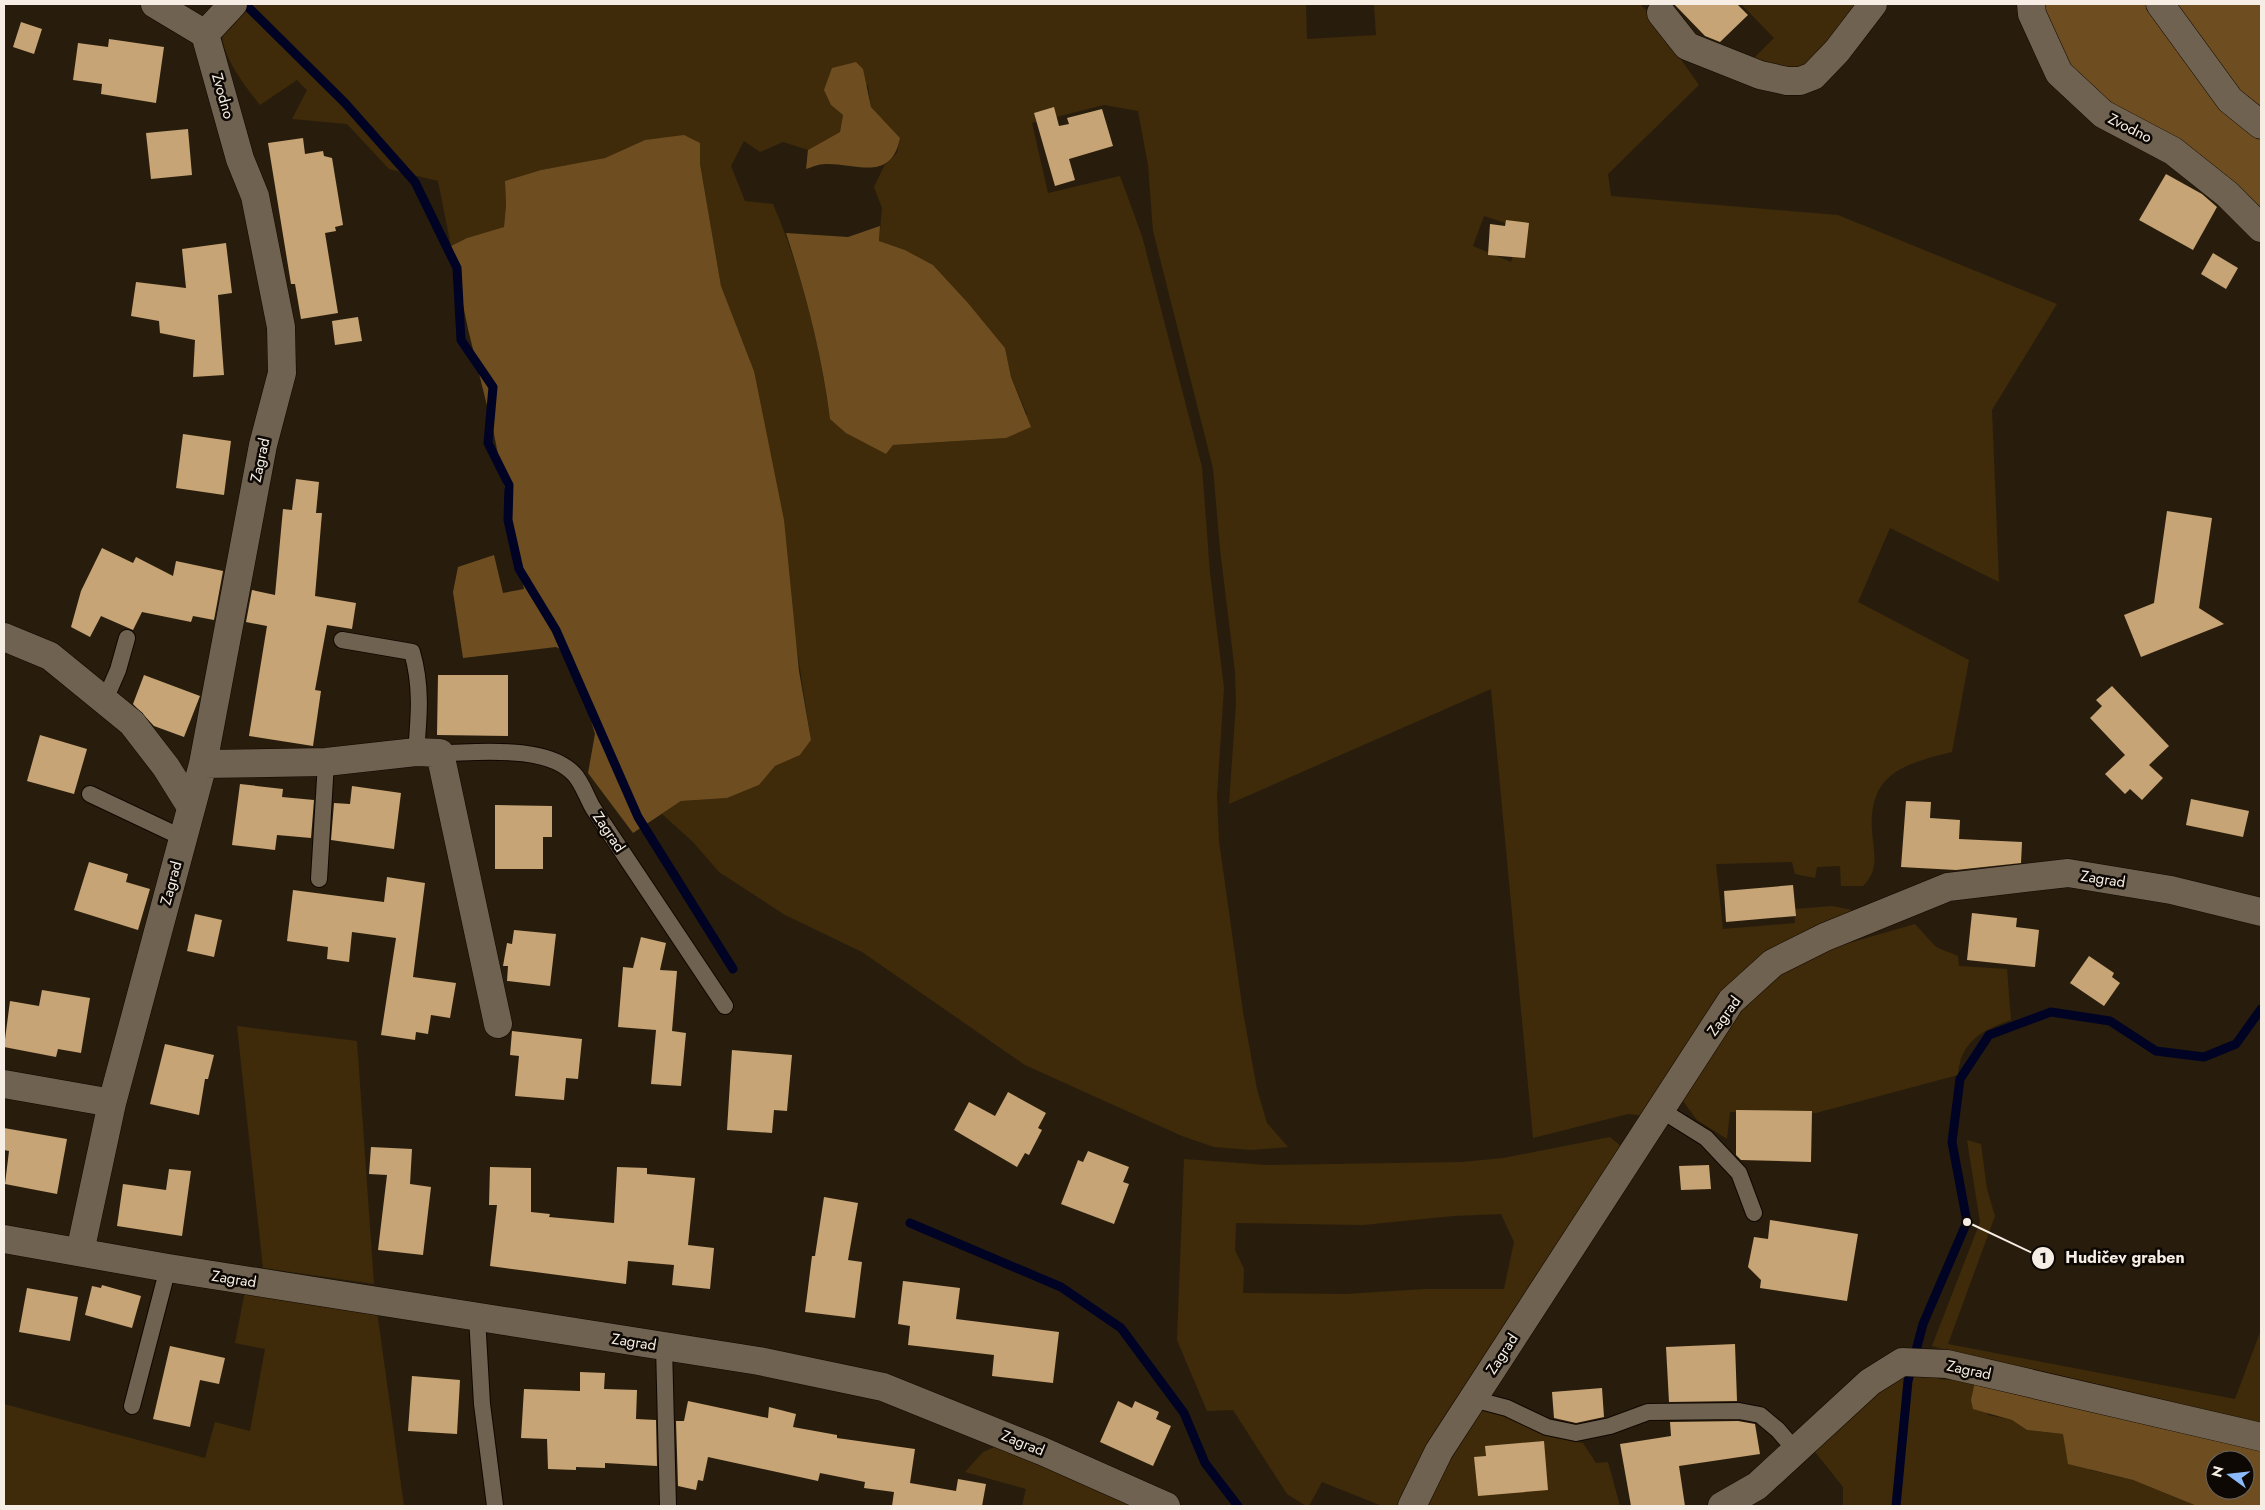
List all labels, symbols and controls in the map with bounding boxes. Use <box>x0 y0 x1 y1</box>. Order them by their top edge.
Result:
street label: Zvodno <box>206 71 240 121</box>
street label: Zvodno <box>2104 108 2156 148</box>
street label: Zagrad <box>245 436 275 484</box>
street label: Zagrad <box>587 807 631 857</box>
street label: Zagrad <box>155 858 187 908</box>
street label: Zagrad <box>2079 865 2127 893</box>
street label: Zagrad <box>1702 991 1746 1041</box>
callout: Hudičev graben <box>2031 1242 2195 1273</box>
text: Hudičev graben <box>2065 1246 2185 1269</box>
text: 1 <box>2039 1247 2047 1269</box>
street label: Zagrad <box>210 1265 258 1293</box>
street label: Zagrad <box>610 1328 658 1356</box>
street label: Zagrad <box>1481 1329 1523 1379</box>
street label: Zagrad <box>1945 1355 1993 1385</box>
street label: Zagrad <box>998 1424 1048 1462</box>
north arrow <box>2205 1450 2255 1500</box>
text: N <box>2206 1464 2229 1480</box>

